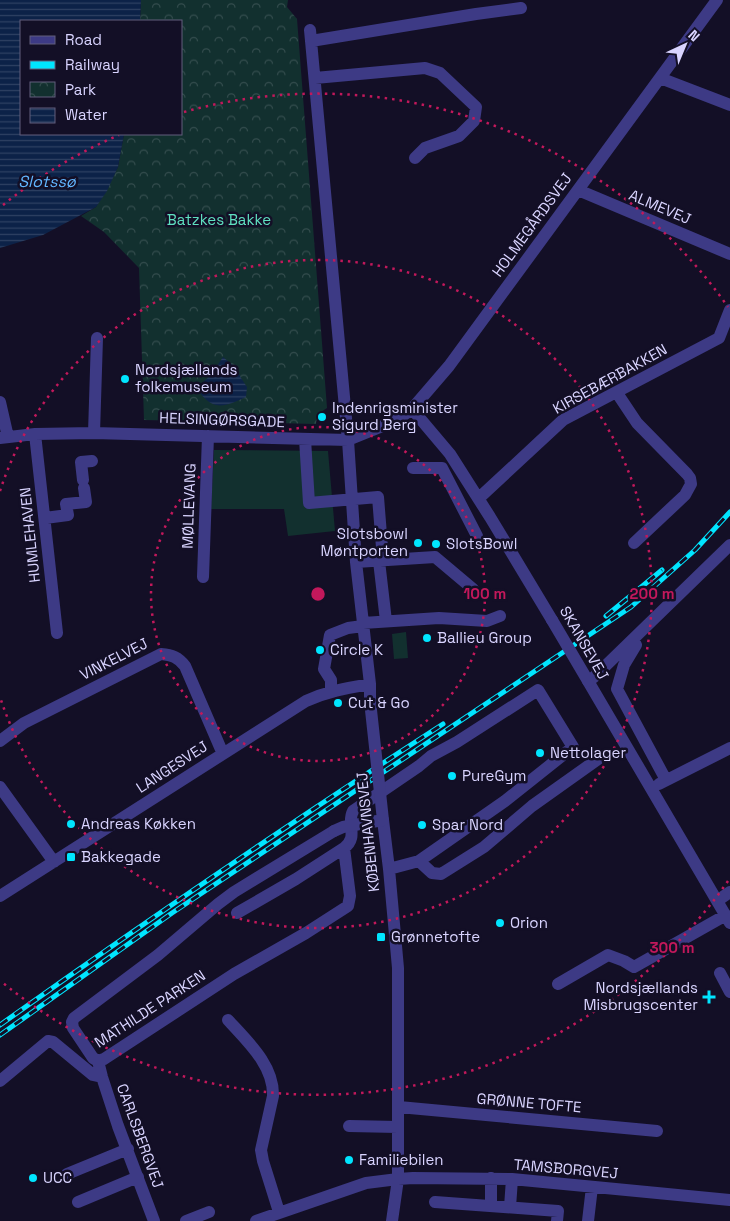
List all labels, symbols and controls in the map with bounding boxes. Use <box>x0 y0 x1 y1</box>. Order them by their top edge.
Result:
legend <box>20 20 182 135</box>
north arrow <box>660 20 710 70</box>
text: N <box>684 26 704 45</box>
text: Road <box>65 30 102 49</box>
text: Railway <box>65 55 120 74</box>
text: Park <box>65 80 96 99</box>
text: Water <box>65 105 108 124</box>
street label: HOLMEGÅRDSVEJ <box>487 169 576 280</box>
water label: Slotssø <box>18 171 77 192</box>
street label: ALMEVEJ <box>626 185 694 228</box>
park label: Batzkes Bakke <box>167 210 271 229</box>
street label: KIRSEBÆRBAKKEN <box>549 339 670 418</box>
place label: Nordsjællands folkemuseum <box>135 360 238 396</box>
marker: Nordsjællands folkemuseum <box>119 373 131 385</box>
place label: Indenrigsminister Sigurd Berg <box>332 398 458 434</box>
street label: HELSINGØRSGADE <box>159 408 285 431</box>
marker: Indenrigsminister Sigurd Berg <box>316 411 328 423</box>
street label: MØLLEVANG <box>178 463 199 549</box>
street label: HUMLEHAVEN <box>15 487 44 584</box>
place label: Slotsbowl Møntporten <box>321 524 408 560</box>
place label: SlotsBowl <box>446 534 517 553</box>
marker: Slotsbowl Møntporten <box>412 537 424 549</box>
marker: SlotsBowl <box>430 538 442 550</box>
text: 100 m <box>464 584 506 603</box>
text: 200 m <box>630 584 674 603</box>
centre of rings <box>309 585 327 603</box>
street label: SKANSEVEJ <box>556 602 613 683</box>
place label: Ballieu Group <box>437 628 532 647</box>
marker: Ballieu Group <box>421 632 433 644</box>
street label: VINKELVEJ <box>76 633 151 684</box>
place label: Circle K <box>330 640 383 659</box>
marker: Circle K <box>314 644 326 656</box>
place label: Cut & Go <box>348 693 410 712</box>
marker: Cut & Go <box>332 697 344 709</box>
street label: LANGESVEJ <box>132 736 211 797</box>
place label: Nettolager <box>550 743 626 762</box>
marker: Nettolager <box>534 747 546 759</box>
place label: PureGym <box>462 766 526 785</box>
marker: PureGym <box>446 770 458 782</box>
street label: KØBENHAVNSVEJ <box>352 771 383 893</box>
place label: Andreas Køkken <box>81 814 196 833</box>
place label: Spar Nord <box>432 815 503 834</box>
marker: Andreas Køkken <box>65 818 77 830</box>
marker: Spar Nord <box>416 819 428 831</box>
place label: Bakkegade <box>81 847 161 866</box>
marker: Bakkegade <box>65 851 77 863</box>
place label: Orion <box>510 913 548 932</box>
marker: Orion <box>494 917 506 929</box>
place label: Grønnetofte <box>391 927 480 946</box>
marker: Grønnetofte <box>375 931 387 943</box>
text: 300 m <box>649 938 695 957</box>
street label: MATHILDE PARKEN <box>91 966 209 1052</box>
place label: Nordsjællands Misbrugscenter <box>583 978 698 1014</box>
marker: Nordsjællands Misbrugscenter <box>702 990 716 1004</box>
street label: CARLSBERGVEJ <box>113 1081 168 1191</box>
street label: GRØNNE TOFTE <box>476 1088 582 1117</box>
place label: Familiebilen <box>359 1150 444 1169</box>
marker: Familiebilen <box>343 1154 355 1166</box>
street label: TAMSBORGVEJ <box>513 1154 619 1183</box>
place label: UCC <box>43 1168 72 1187</box>
marker: UCC <box>27 1172 39 1184</box>

